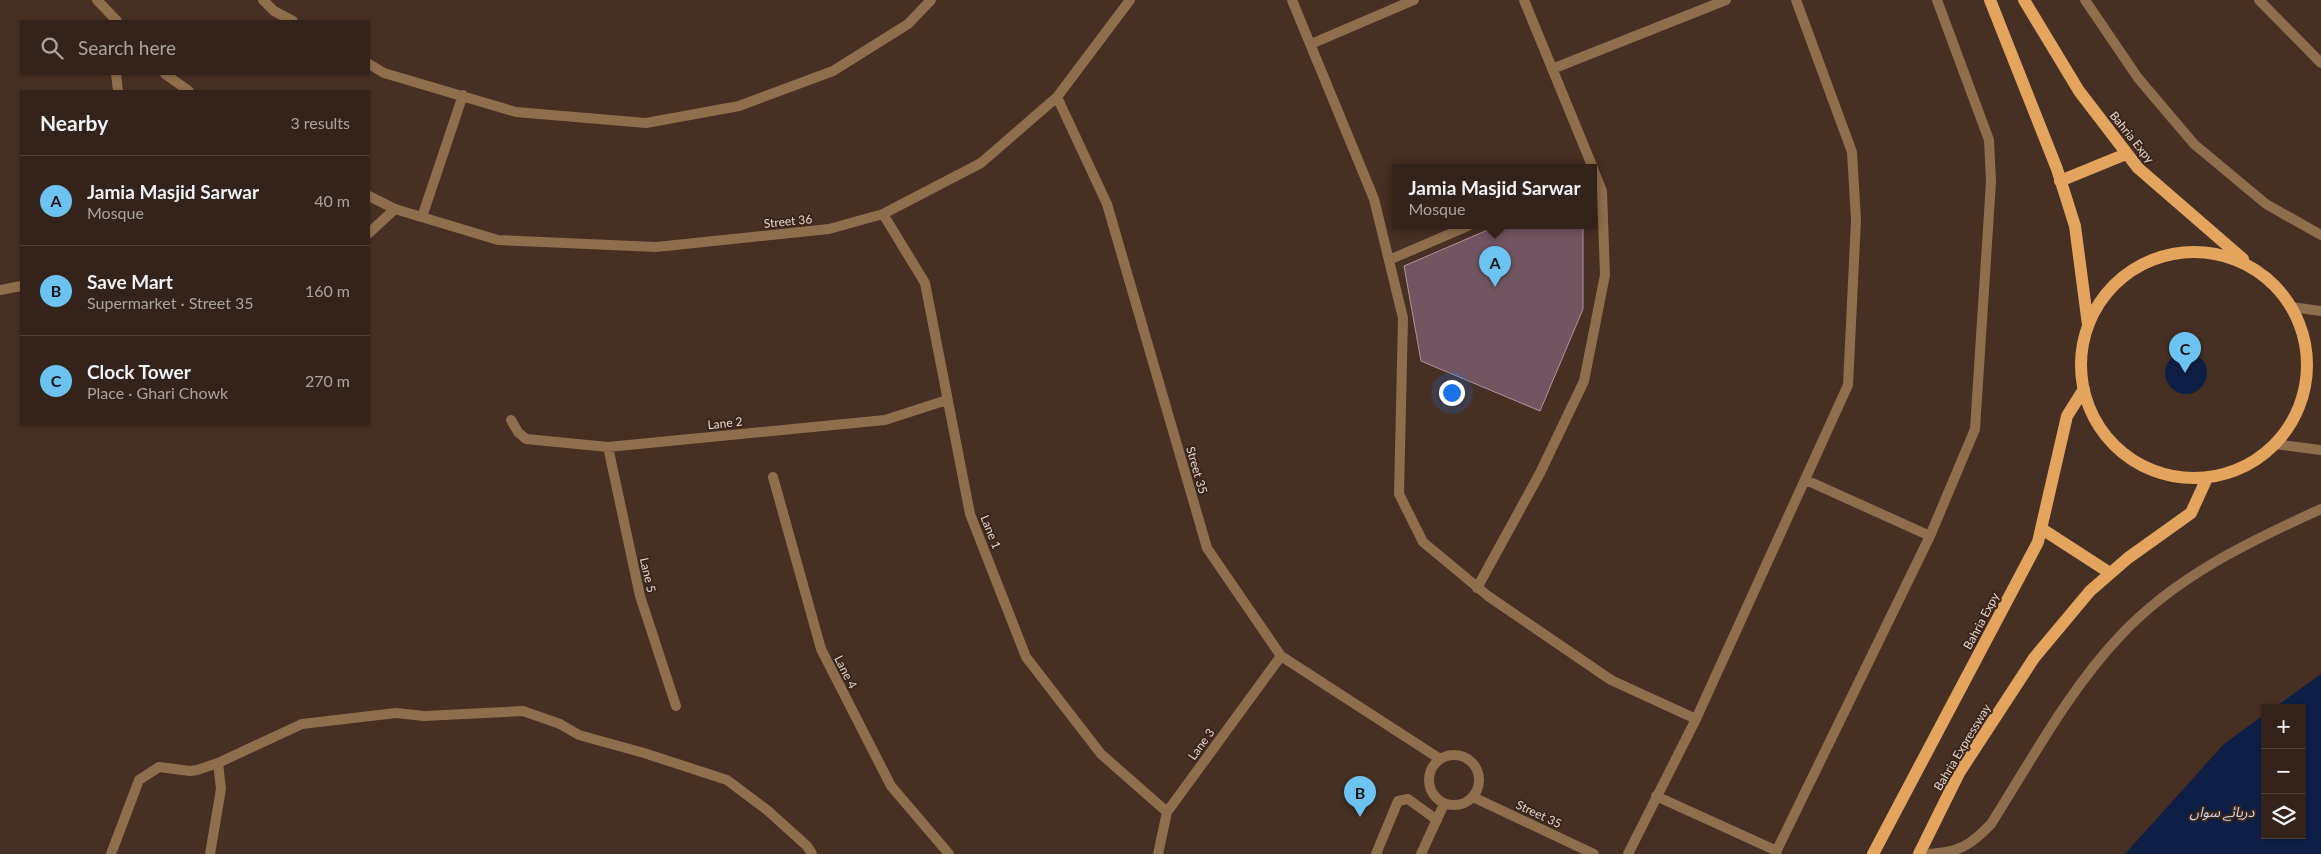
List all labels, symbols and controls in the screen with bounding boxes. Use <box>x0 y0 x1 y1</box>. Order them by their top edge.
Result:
search box <box>20 20 370 75</box>
icon: search <box>38 34 66 62</box>
text: Search here <box>78 36 176 59</box>
street label: Bahria Expy <box>2107 108 2158 167</box>
text: Nearby <box>40 110 108 135</box>
text: 3 results <box>290 113 350 132</box>
popup <box>1392 164 1597 229</box>
text: Jamia Masjid Sarwar <box>1408 176 1581 199</box>
text: Jamia Masjid Sarwar <box>87 180 259 203</box>
text: A <box>50 191 62 210</box>
text: 40 m <box>314 191 350 210</box>
text: Mosque <box>1408 199 1465 218</box>
text: Mosque <box>87 203 144 222</box>
street label: Street 36 <box>763 211 813 231</box>
pin: A <box>1479 246 1511 287</box>
text: Save Mart <box>87 270 173 293</box>
text: B <box>51 281 61 300</box>
text: 160 m <box>305 281 350 300</box>
text: Supermarket · Street 35 <box>87 293 254 312</box>
pin: C <box>2169 332 2201 373</box>
text: Clock Tower <box>87 360 191 383</box>
text: C <box>51 371 61 390</box>
text: 270 m <box>305 371 350 390</box>
your location <box>1439 380 1465 406</box>
text: Place · Ghari Chowk <box>87 383 228 402</box>
street label: Lane 2 <box>707 414 743 432</box>
street label: Street 35 <box>1183 445 1211 495</box>
street label: Lane 1 <box>977 513 1005 551</box>
street label: Lane 5 <box>637 556 659 594</box>
street label: Bahria Expy <box>1960 589 2003 652</box>
street label: Lane 4 <box>831 653 861 691</box>
street label: Bahria Expressway <box>1930 700 1994 793</box>
map controls <box>2261 704 2306 839</box>
button: + <box>2261 704 2306 749</box>
street label: Lane 3 <box>1185 725 1217 763</box>
button: − <box>2261 749 2306 794</box>
pin: B <box>1344 776 1376 817</box>
button: layers <box>2261 794 2306 839</box>
street label: Street 35 <box>1514 797 1564 831</box>
water label: دریائے سواں <box>2190 803 2255 821</box>

